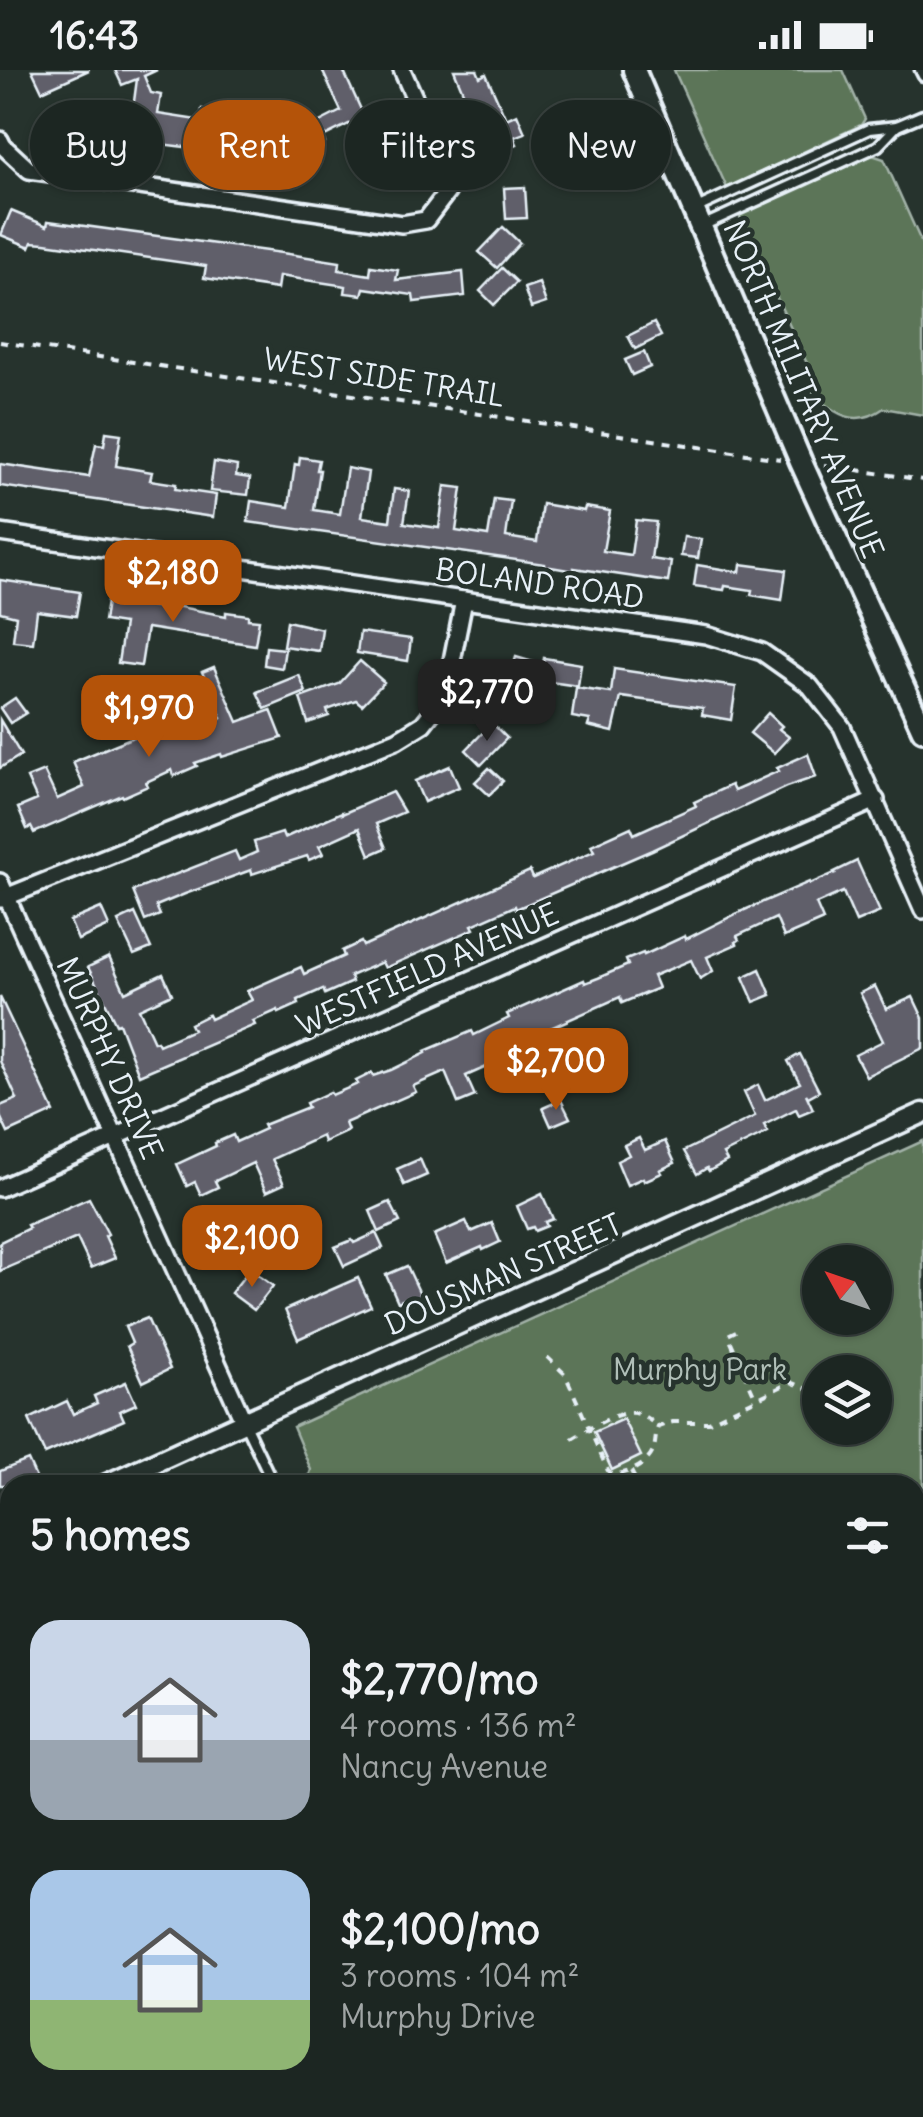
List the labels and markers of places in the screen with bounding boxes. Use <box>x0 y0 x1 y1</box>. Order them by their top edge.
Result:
pin: $2,180 <box>92 540 254 625</box>
pin: $2,770 <box>406 659 568 744</box>
pin: $1,970 <box>68 675 230 760</box>
pin: $2,700 <box>475 1028 637 1113</box>
pin: $2,100 <box>171 1205 333 1290</box>

